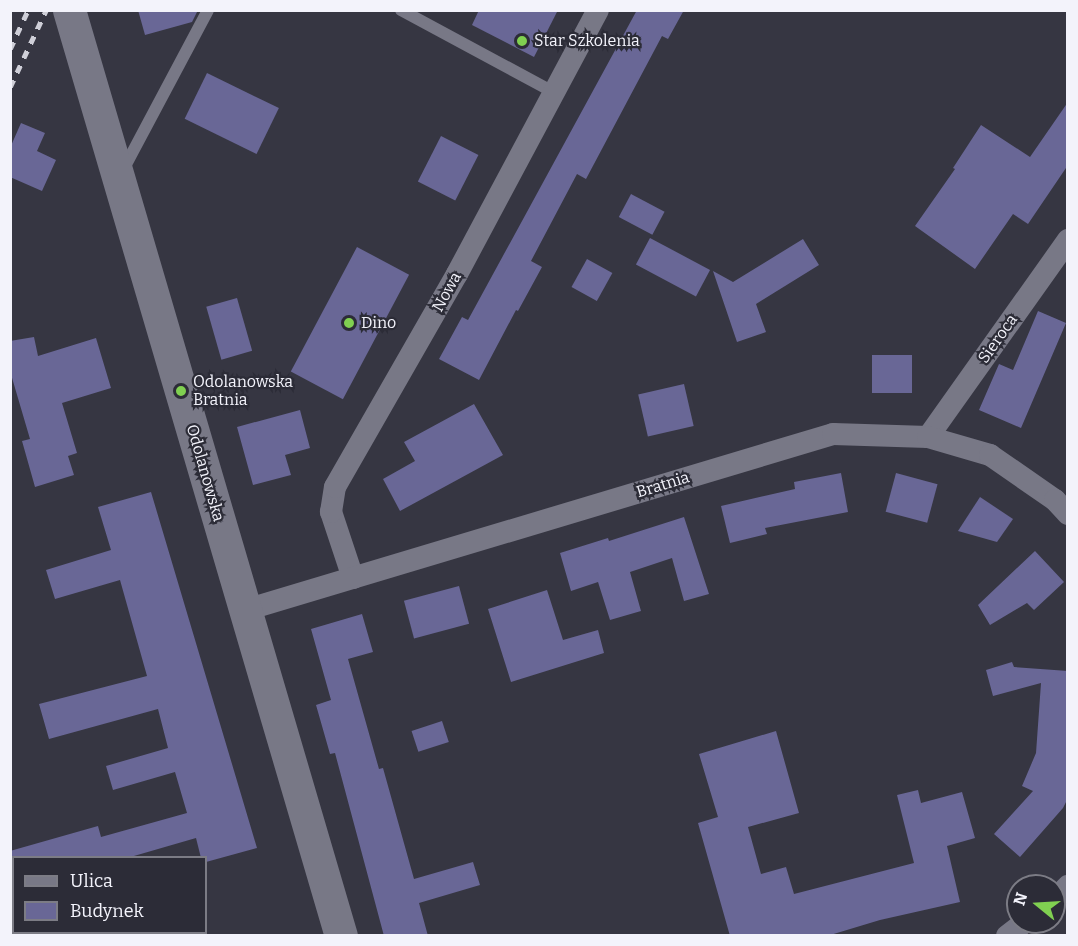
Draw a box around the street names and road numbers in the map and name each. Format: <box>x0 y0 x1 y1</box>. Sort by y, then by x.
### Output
street label: Nowa <box>428 269 466 315</box>
street label: Sieroca <box>974 311 1022 367</box>
street label: Odolanowska <box>182 422 228 524</box>
street label: Bratnia <box>634 468 692 502</box>

